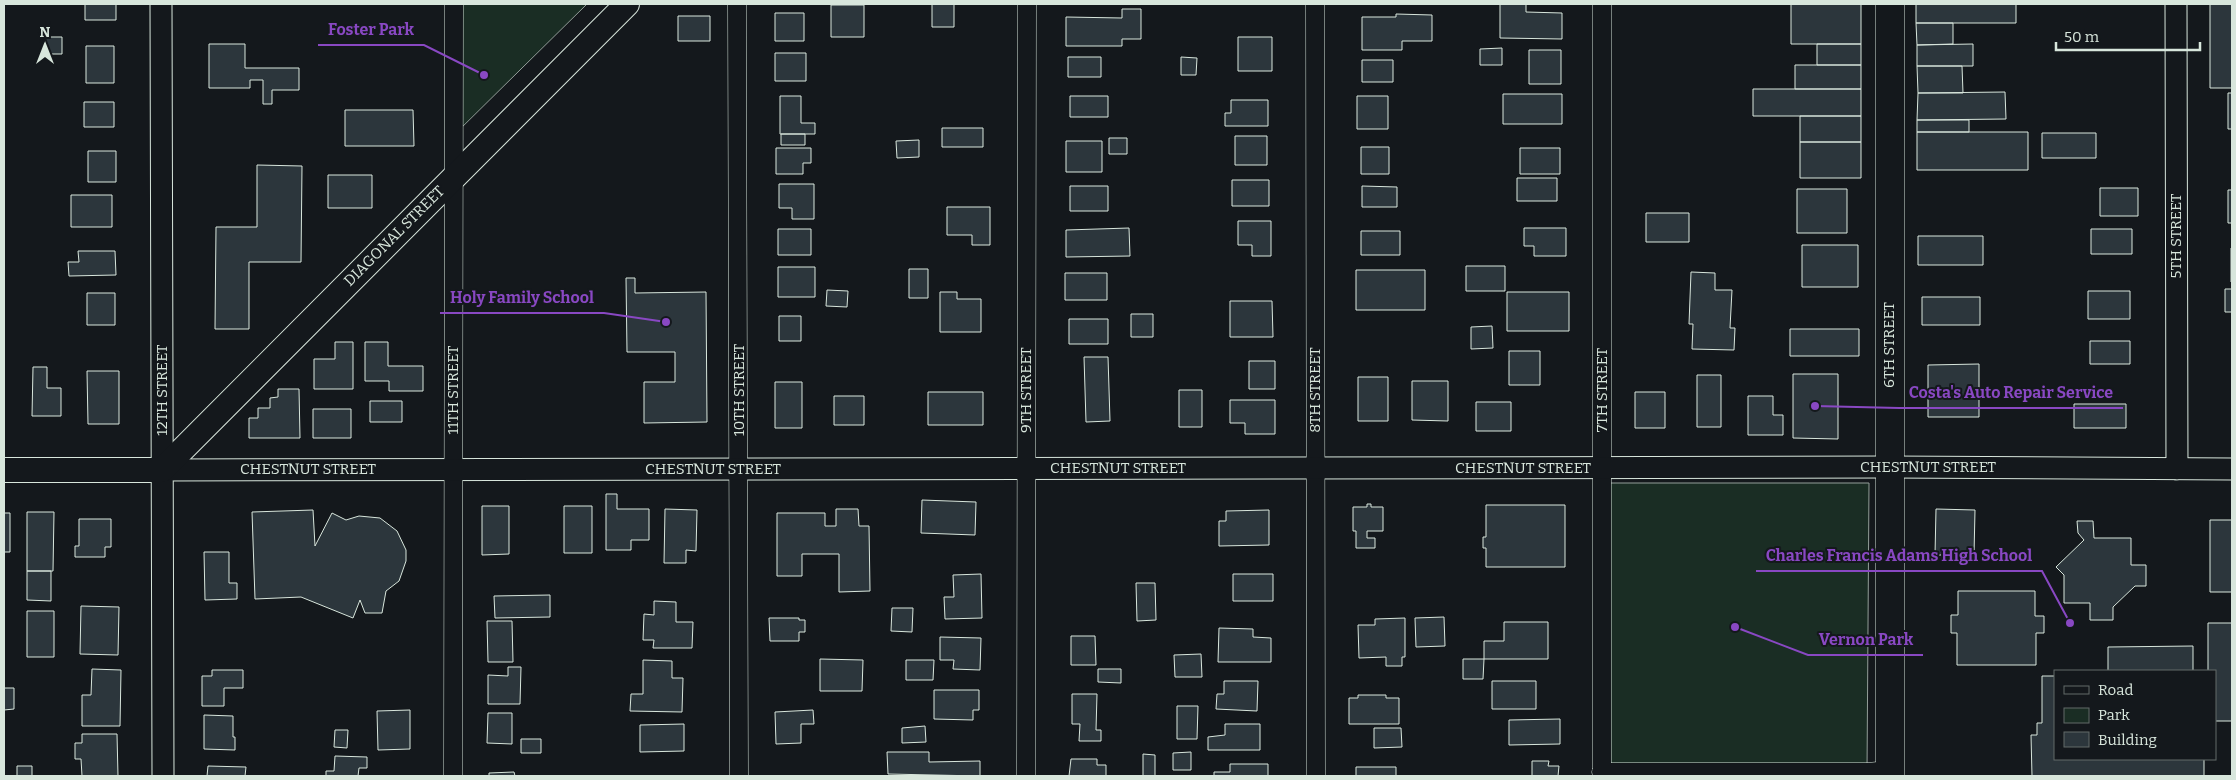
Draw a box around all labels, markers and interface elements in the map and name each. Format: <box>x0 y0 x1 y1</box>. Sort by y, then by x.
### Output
callout: Foster Park <box>318 14 424 45</box>
north arrow <box>20 20 70 70</box>
text: Foster Park <box>328 20 414 39</box>
scale bar <box>2056 20 2200 52</box>
text: N <box>40 24 51 41</box>
text: 50 m <box>2064 28 2100 46</box>
street label: DIAGONAL STREET <box>340 182 448 290</box>
street label: 5TH STREET <box>2167 193 2185 279</box>
callout: Holy Family School <box>440 282 604 313</box>
text: Holy Family School <box>450 288 594 307</box>
street label: 6TH STREET <box>1880 302 1898 388</box>
street label: 10TH STREET <box>730 343 748 436</box>
street label: 12TH STREET <box>153 344 171 436</box>
street label: 11TH STREET <box>444 345 462 435</box>
street label: 9TH STREET <box>1017 347 1035 433</box>
street label: 8TH STREET <box>1306 347 1324 433</box>
street label: 7TH STREET <box>1593 348 1611 432</box>
callout: Costa's Auto Repair Service <box>1899 377 2123 408</box>
text: Costa's Auto Repair Service <box>1909 383 2113 402</box>
street label: CHESTNUT STREET <box>1860 458 1996 476</box>
street label: CHESTNUT STREET <box>1050 459 1186 477</box>
street label: CHESTNUT STREET <box>1455 459 1591 477</box>
street label: CHESTNUT STREET <box>240 460 376 478</box>
street label: CHESTNUT STREET <box>645 460 781 478</box>
callout: Charles Francis Adams High School <box>1756 540 2042 571</box>
text: Charles Francis Adams High School <box>1766 546 2032 565</box>
callout: Vernon Park <box>1808 624 1923 655</box>
text: Vernon Park <box>1819 630 1914 649</box>
legend <box>2054 670 2216 760</box>
text: Road <box>2098 681 2133 699</box>
text: Park <box>2098 706 2130 724</box>
text: Building <box>2098 731 2157 749</box>

